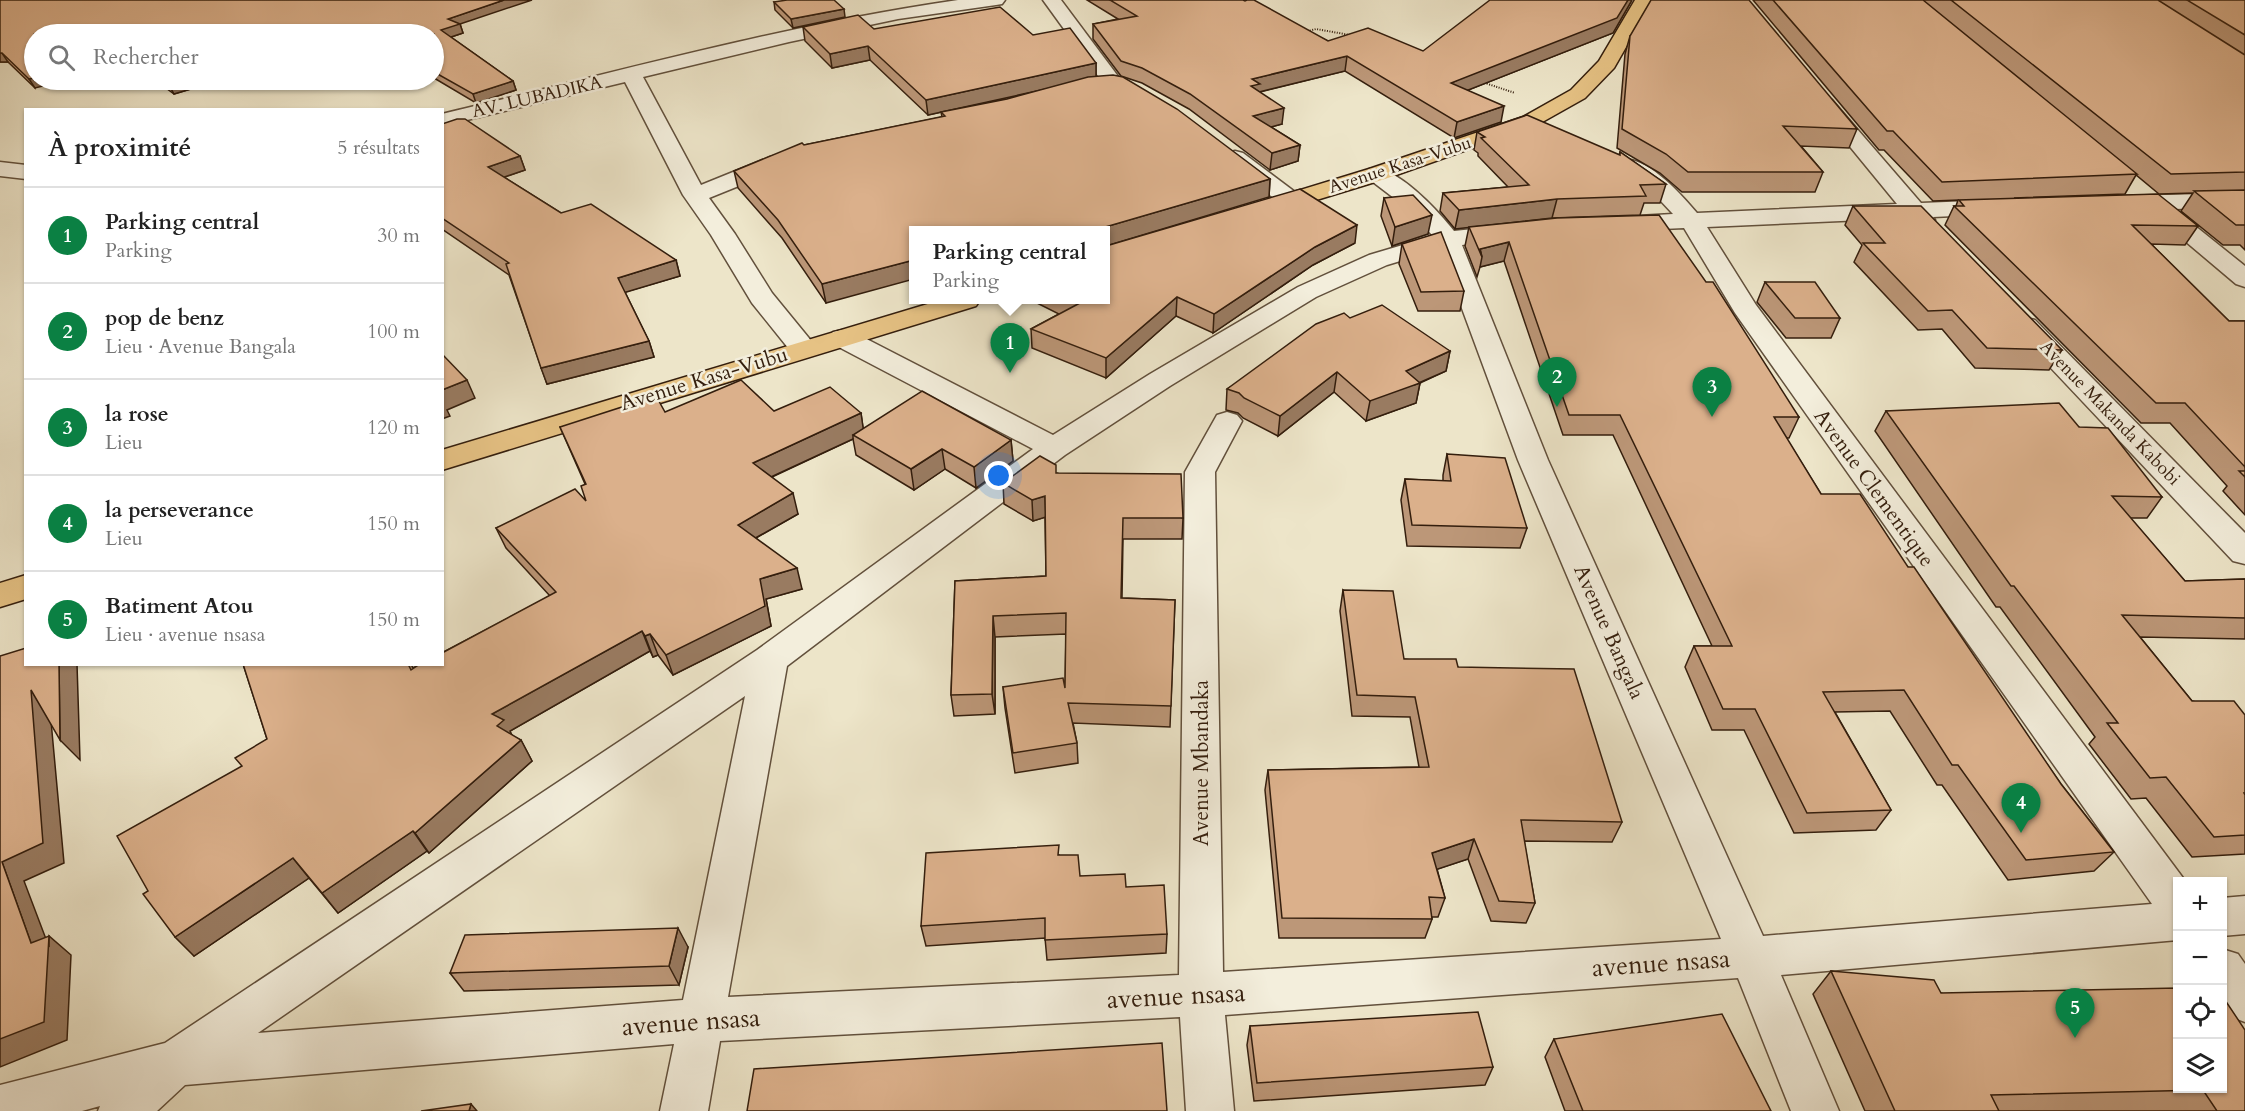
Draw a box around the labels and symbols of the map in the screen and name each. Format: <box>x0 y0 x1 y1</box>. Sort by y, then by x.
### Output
street label: AV. LUBADIKA <box>469 70 605 124</box>
street label: Avenue Kasa-Vubu <box>1325 130 1475 200</box>
pin: 1 <box>990 324 1030 373</box>
street label: Avenue Makanda Kabobi <box>2034 335 2186 491</box>
street label: Avenue Kasa-Vubu <box>617 340 791 418</box>
pin: 2 <box>1538 358 1576 407</box>
pin: 3 <box>1692 368 1732 417</box>
street label: Avenue Clementique <box>1807 403 1941 573</box>
your location <box>984 461 1013 490</box>
street label: Avenue Bangala <box>1566 560 1652 704</box>
street label: Avenue Mbandaka <box>1187 680 1216 846</box>
pin: 4 <box>2002 784 2040 833</box>
street label: avenue nsasa <box>1591 941 1731 985</box>
street label: avenue nsasa <box>1106 975 1246 1017</box>
pin: 5 <box>2056 988 2094 1038</box>
street label: avenue nsasa <box>621 1000 761 1044</box>

